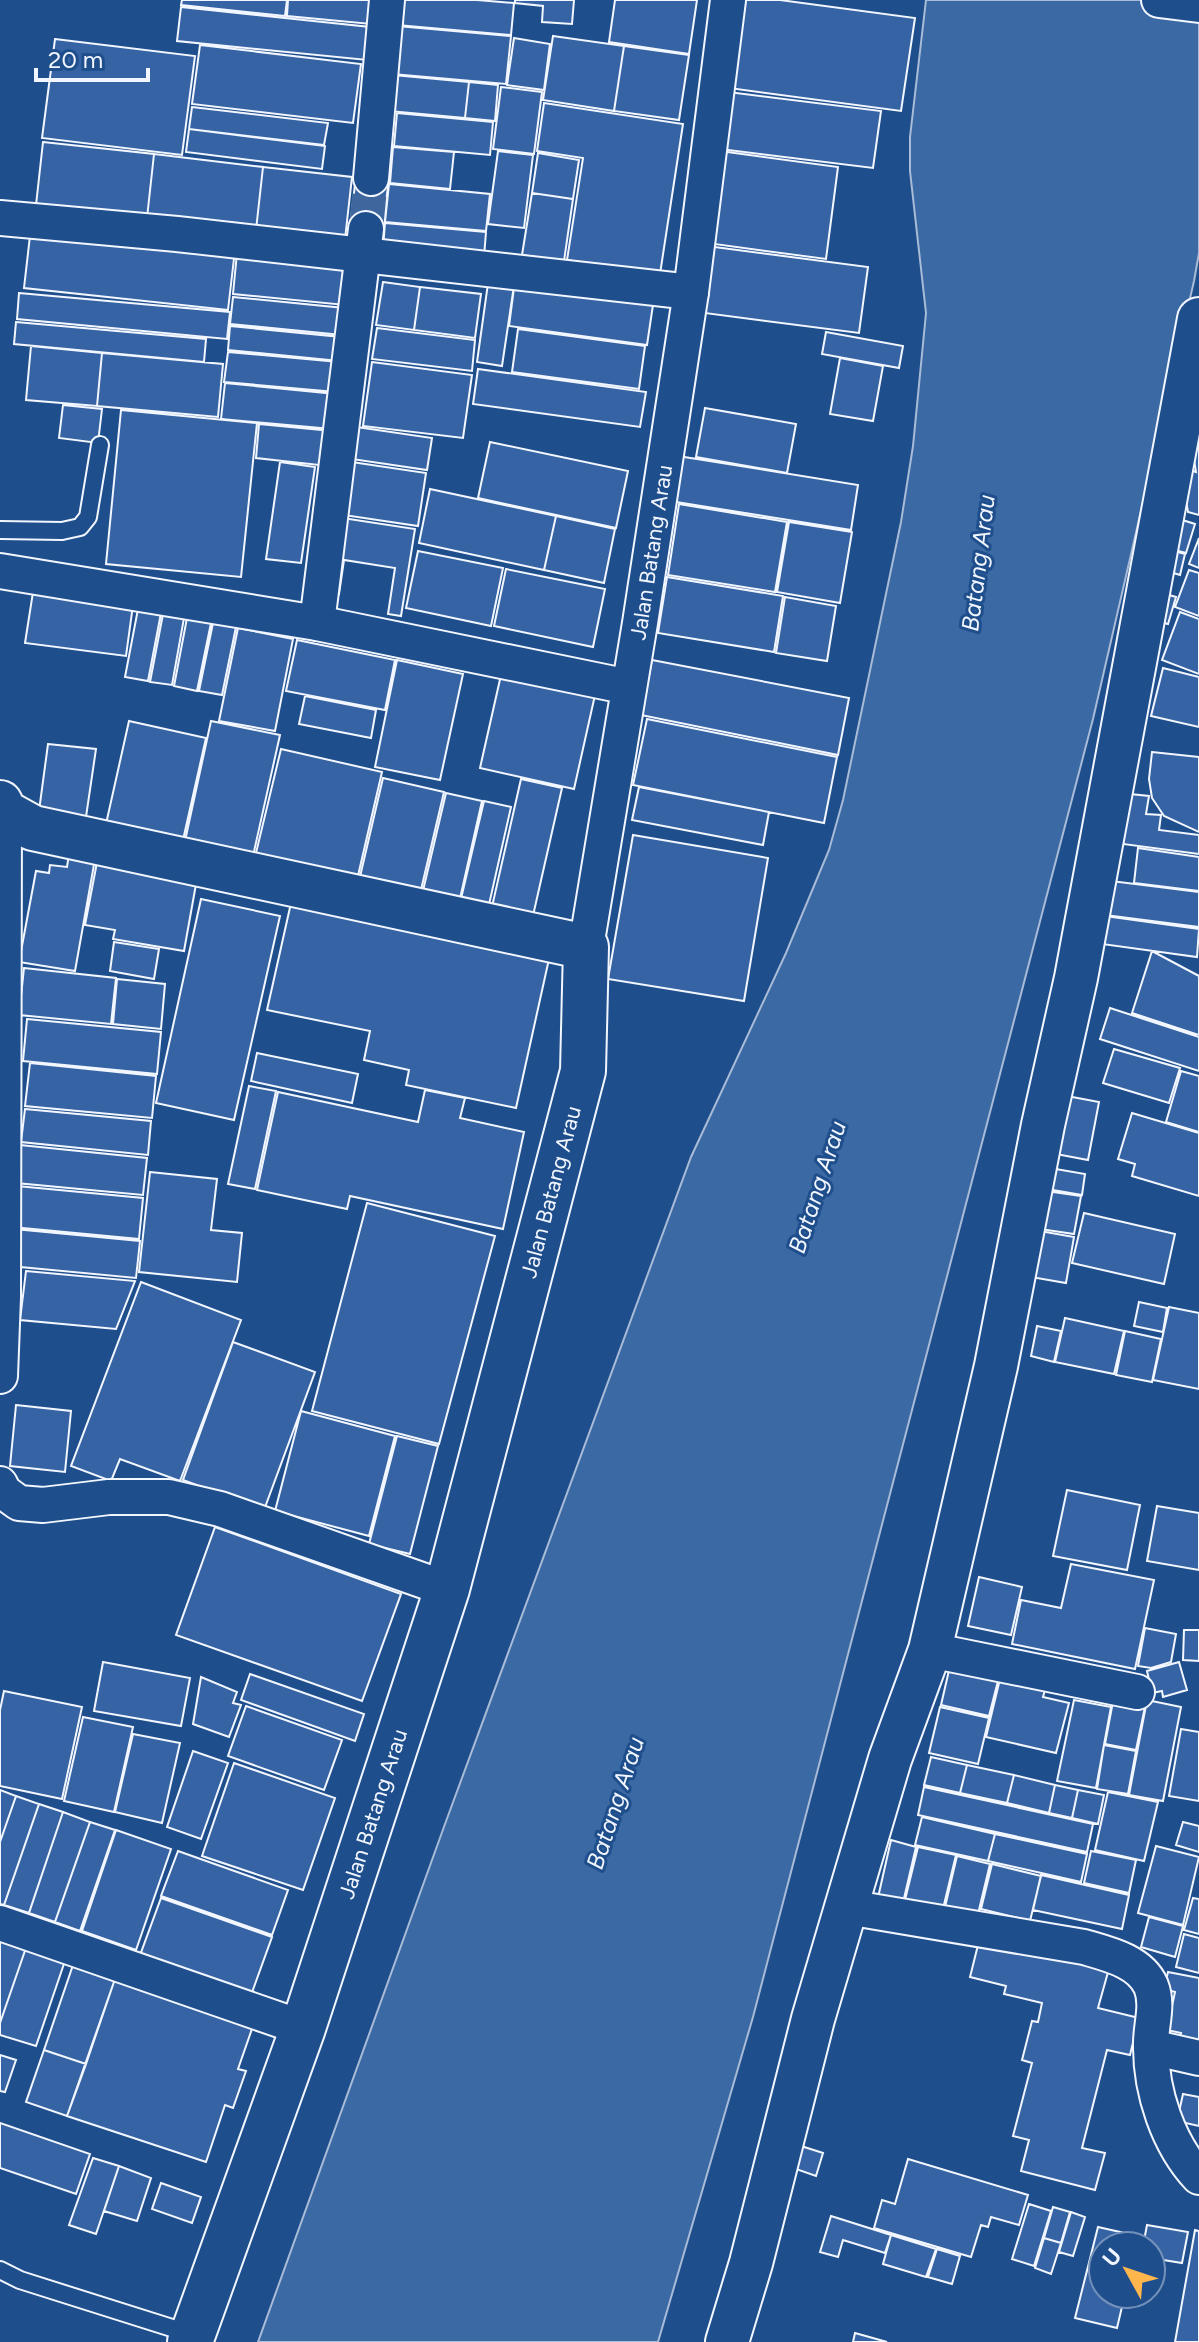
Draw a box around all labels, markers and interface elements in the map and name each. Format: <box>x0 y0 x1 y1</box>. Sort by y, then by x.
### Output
scale bar <box>36 32 148 82</box>
text: 20 m <box>48 45 103 74</box>
street label: Jalan Batang Arau <box>624 463 678 642</box>
water label: Batang Arau <box>955 493 1001 633</box>
street label: Jalan Batang Arau <box>515 1103 587 1281</box>
water label: Batang Arau <box>782 1117 852 1257</box>
street label: Jalan Batang Arau <box>333 1726 413 1902</box>
water label: Batang Arau <box>580 1733 650 1873</box>
north arrow <box>1087 2230 1167 2310</box>
text: U <box>1097 2243 1127 2272</box>

